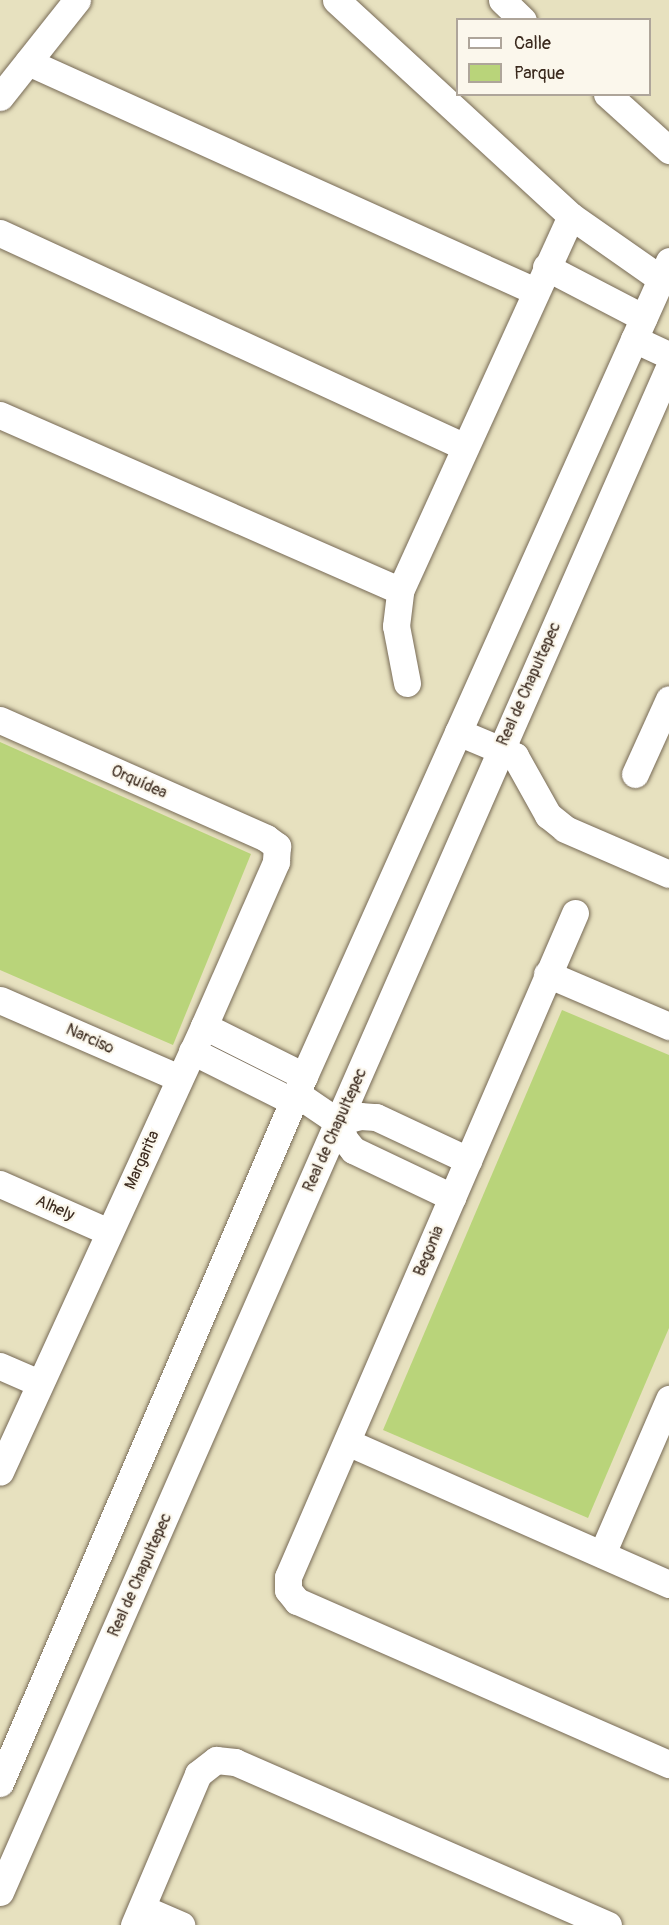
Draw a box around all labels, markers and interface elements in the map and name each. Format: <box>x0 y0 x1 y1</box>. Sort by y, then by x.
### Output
legend <box>456 18 651 96</box>
text: Calle <box>514 32 551 55</box>
text: Parque <box>514 62 564 85</box>
street label: Real de Chapultepec <box>493 619 565 749</box>
street label: Orquídea <box>108 761 170 803</box>
street label: Narciso <box>63 1020 117 1058</box>
street label: Real de Chapultepec <box>299 1065 371 1195</box>
street label: Margarita <box>120 1127 164 1193</box>
street label: Alhely <box>33 1191 77 1225</box>
street label: Begonia <box>410 1223 448 1279</box>
street label: Real de Chapultepec <box>104 1510 176 1640</box>

